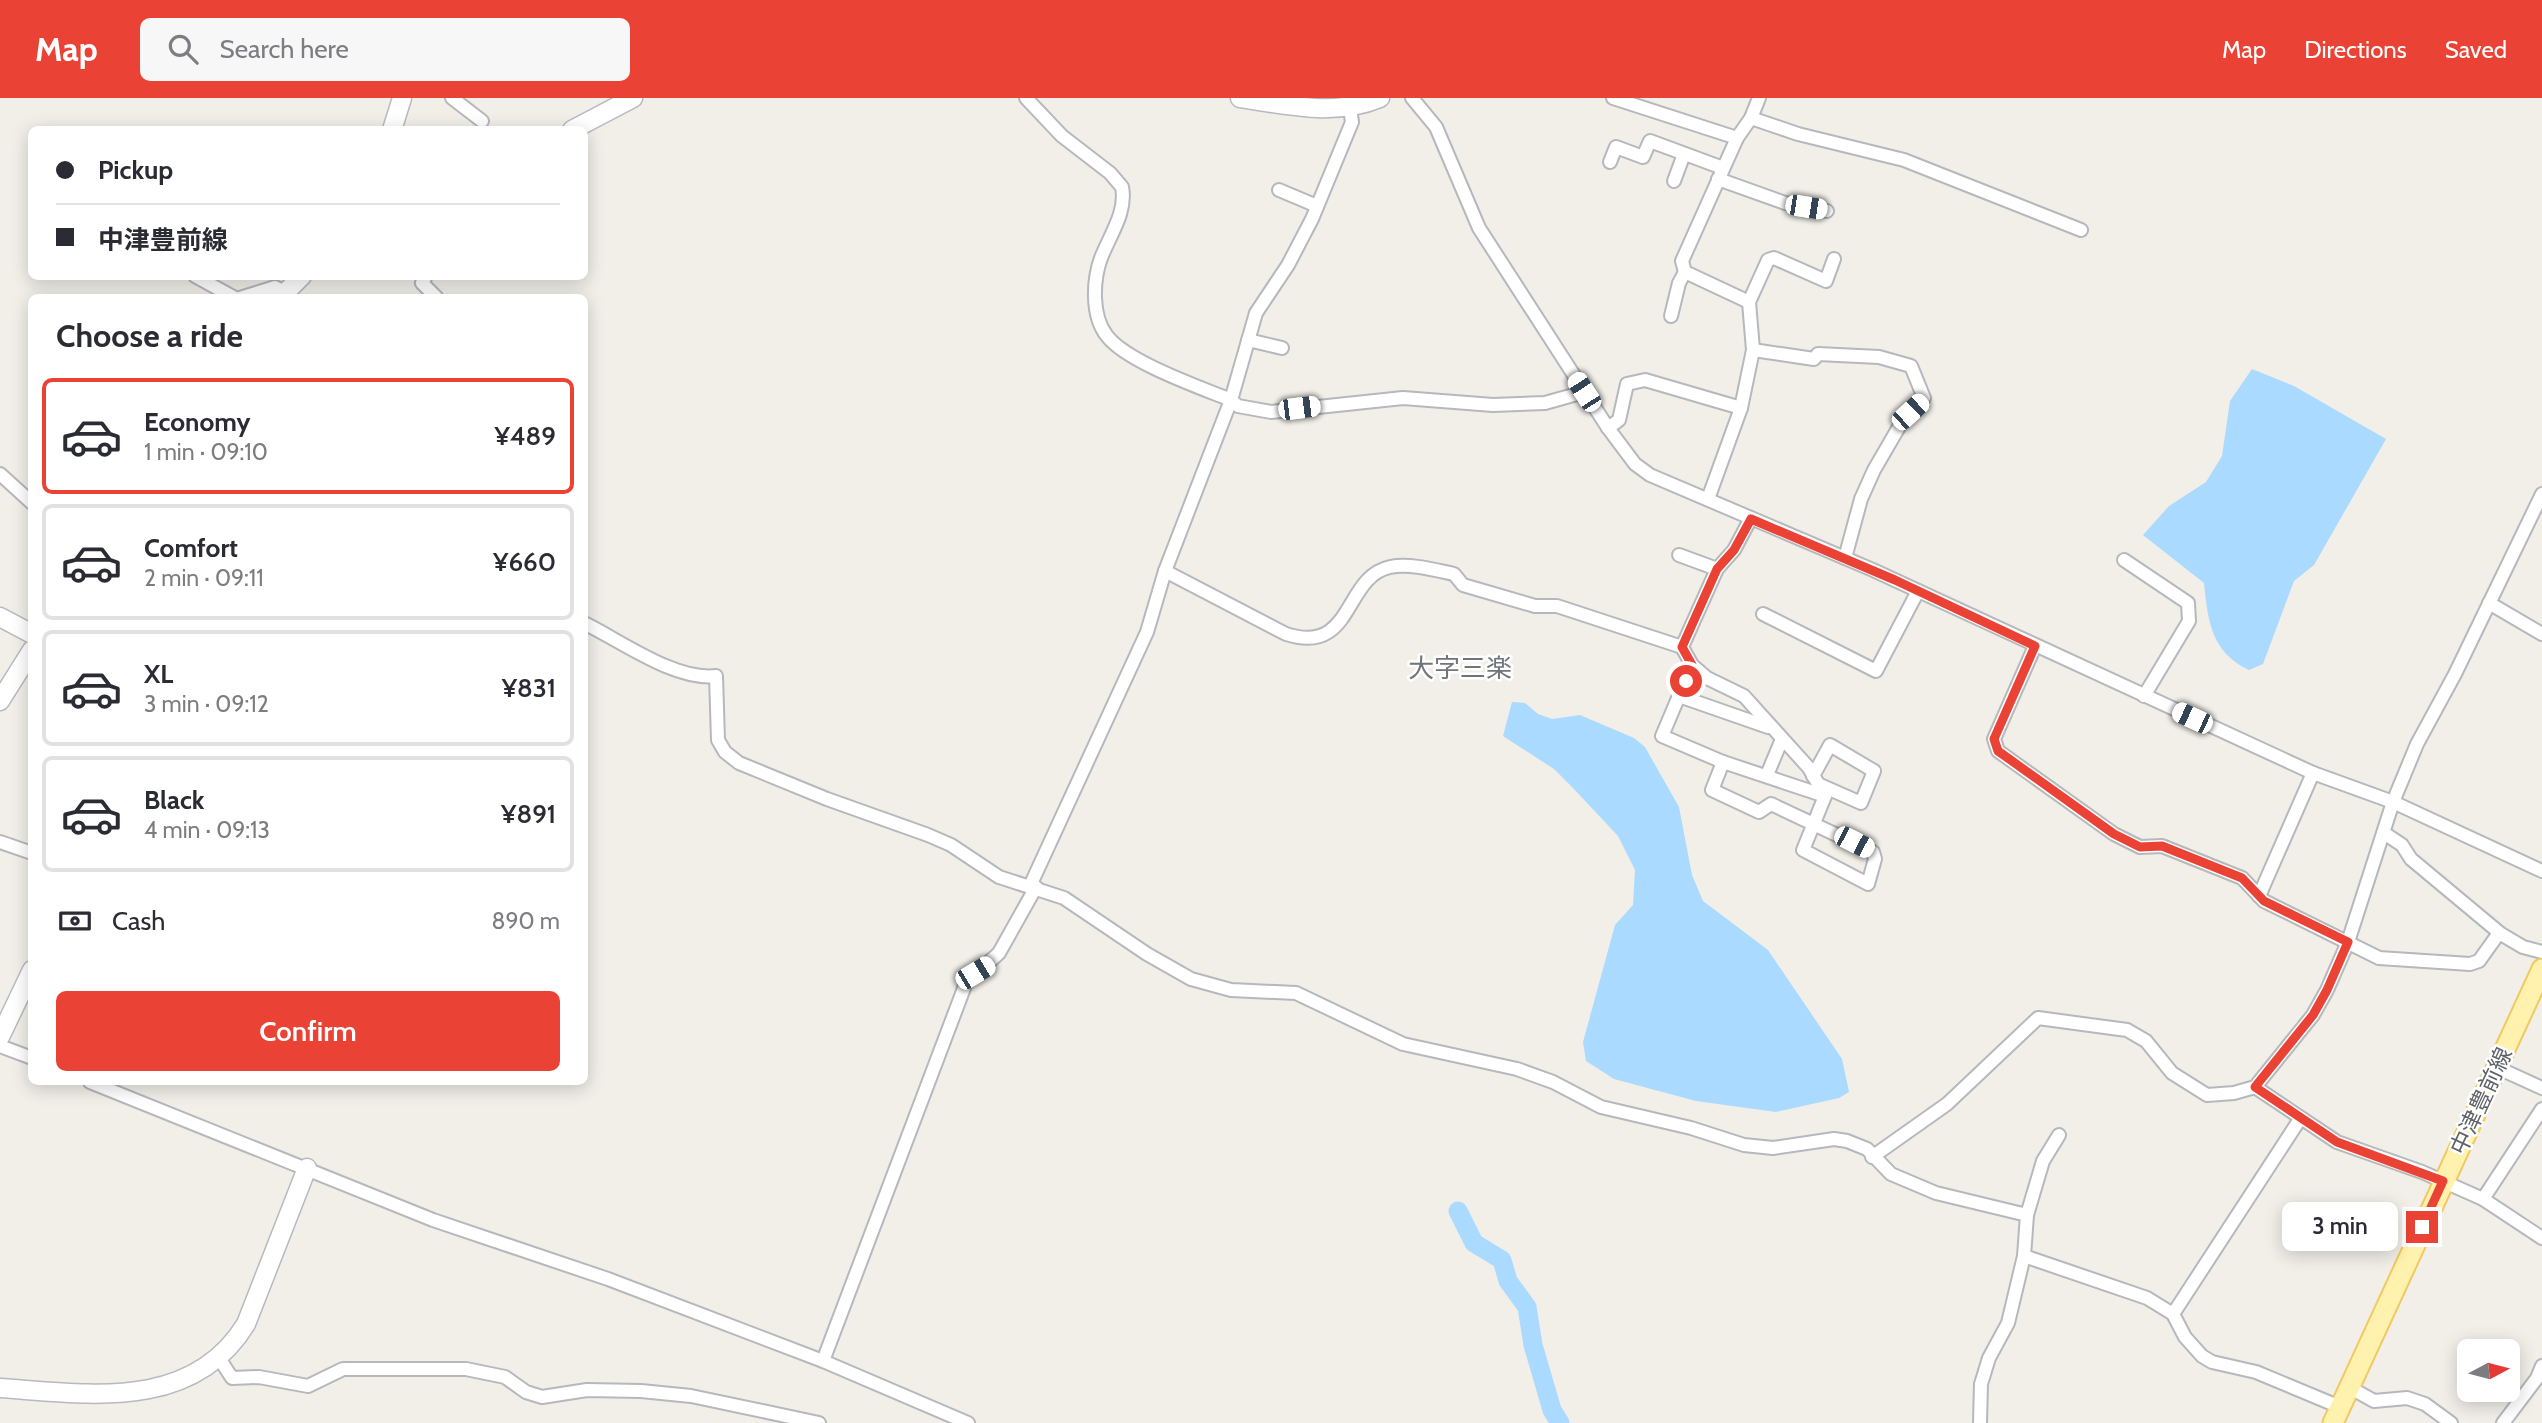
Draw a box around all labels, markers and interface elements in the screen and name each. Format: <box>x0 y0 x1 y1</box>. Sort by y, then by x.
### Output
search box <box>140 18 630 81</box>
text: Map <box>35 29 98 69</box>
icon: search <box>164 30 202 68</box>
text: Search here <box>220 33 349 65</box>
text: Map <box>2222 35 2266 64</box>
text: Directions <box>2304 35 2407 64</box>
text: Saved <box>2445 35 2507 64</box>
text: Pickup <box>98 154 173 186</box>
car <box>1784 193 1829 221</box>
text: 中津豊前線 <box>98 224 228 256</box>
text: Choose a ride <box>56 316 243 355</box>
car <box>1564 369 1605 415</box>
car <box>1888 390 1933 434</box>
car <box>1277 395 1322 421</box>
icon: car <box>60 405 123 468</box>
text: Economy <box>144 406 250 438</box>
text: ¥489 <box>495 420 556 452</box>
text: 1 min · 09:10 <box>144 438 268 466</box>
icon: car <box>60 531 123 594</box>
text: Comfort <box>144 532 238 564</box>
text: ¥660 <box>493 546 556 578</box>
text: 2 min · 09:11 <box>144 564 264 592</box>
district label: 大字三楽 <box>1408 652 1512 684</box>
icon: car <box>60 657 123 720</box>
text: XL <box>144 658 173 690</box>
route start <box>1670 665 1702 697</box>
text: ¥831 <box>502 672 556 704</box>
text: 3 min · 09:12 <box>144 690 269 718</box>
car <box>2169 700 2216 736</box>
icon: car <box>60 783 123 846</box>
text: Black <box>144 784 204 816</box>
text: ¥891 <box>501 798 556 830</box>
text: 4 min · 09:13 <box>144 816 270 844</box>
car <box>1831 823 1878 861</box>
icon: cash <box>56 902 94 940</box>
text: Cash <box>112 905 165 937</box>
text: 890 m <box>492 907 560 935</box>
car <box>952 953 999 993</box>
button: Confirm <box>56 991 560 1071</box>
street label: 中津豊前線 <box>2444 1043 2518 1159</box>
callout: 3 min <box>2282 1202 2398 1252</box>
route end <box>2406 1211 2438 1243</box>
text: 3 min <box>2312 1212 2368 1240</box>
north arrow <box>2457 1339 2520 1402</box>
map controls <box>2457 1339 2520 1402</box>

